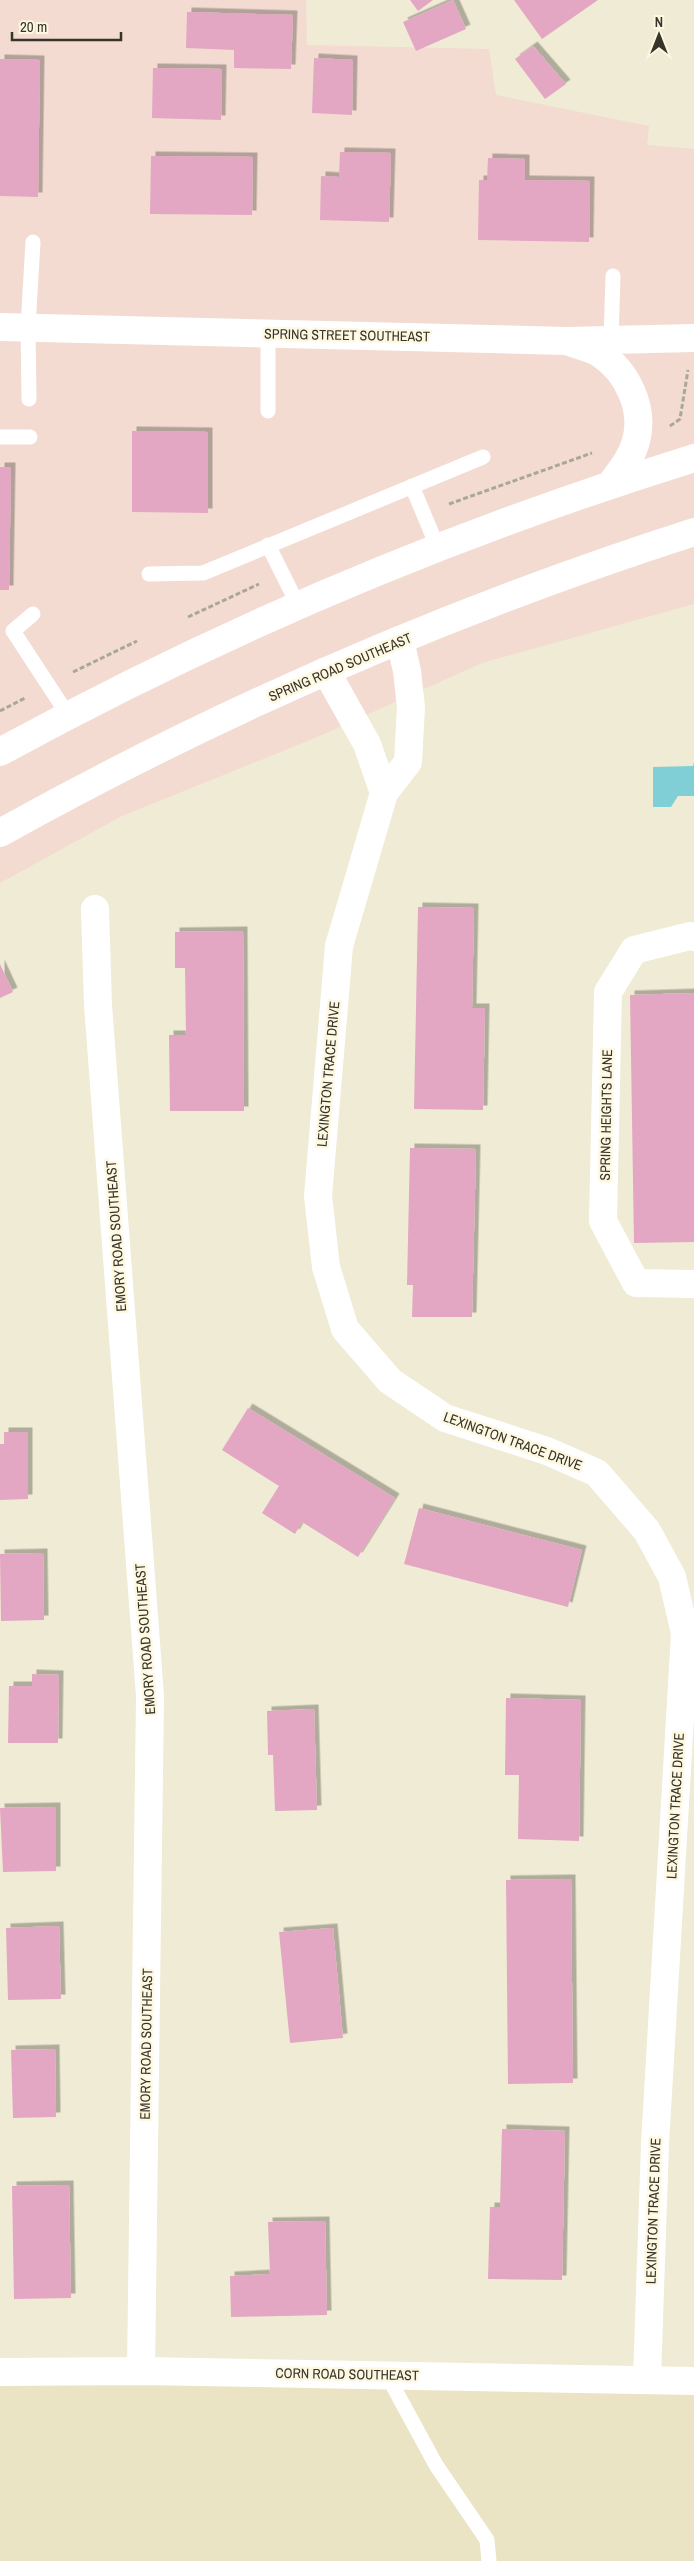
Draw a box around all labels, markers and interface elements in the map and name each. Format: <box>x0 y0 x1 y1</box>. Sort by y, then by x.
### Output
scale bar <box>12 10 121 42</box>
north arrow <box>634 10 684 60</box>
text: N <box>655 13 663 31</box>
text: 20 m <box>20 16 47 37</box>
street label: SPRING STREET SOUTHEAST <box>264 325 430 345</box>
street label: SPRING ROAD SOUTHEAST <box>266 629 414 705</box>
street label: LEXINGTON TRACE DRIVE <box>313 1000 343 1148</box>
street label: SPRING HEIGHTS LANE <box>596 1049 616 1181</box>
street label: EMORY ROAD SOUTHEAST <box>102 1160 130 1312</box>
street label: LEXINGTON TRACE DRIVE <box>441 1408 585 1474</box>
street label: EMORY ROAD SOUTHEAST <box>131 1563 159 1715</box>
street label: LEXINGTON TRACE DRIVE <box>662 1732 688 1880</box>
street label: EMORY ROAD SOUTHEAST <box>136 1968 156 2120</box>
street label: LEXINGTON TRACE DRIVE <box>641 2138 665 2284</box>
street label: CORN ROAD SOUTHEAST <box>275 2364 419 2384</box>

